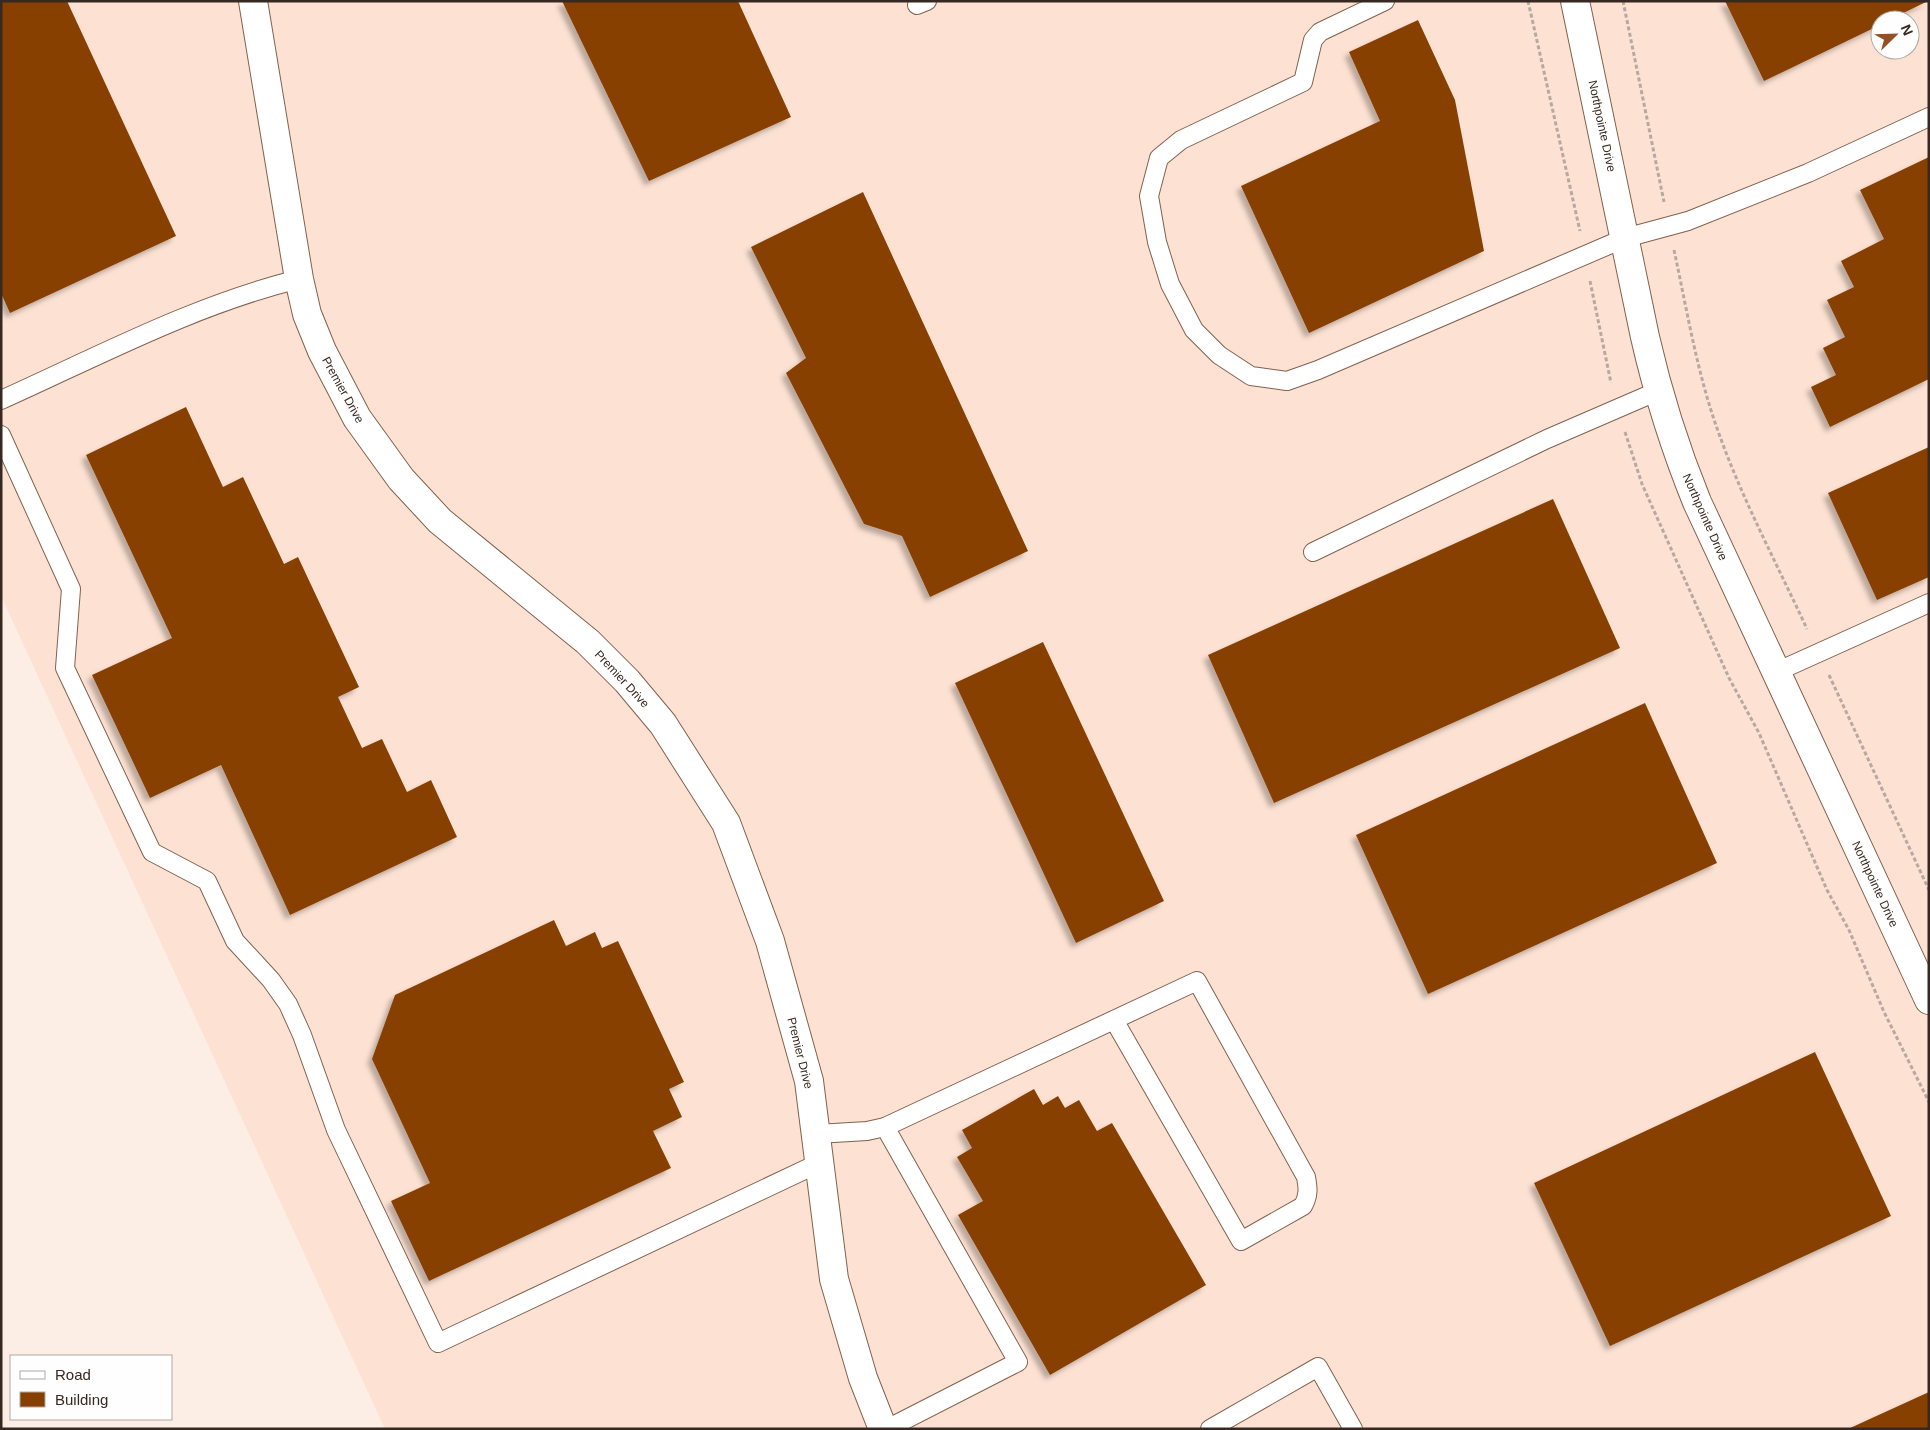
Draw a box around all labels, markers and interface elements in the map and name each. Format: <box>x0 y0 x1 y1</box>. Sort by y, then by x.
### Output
north arrow <box>1870 10 1920 60</box>
text: N <box>1898 22 1916 38</box>
street label: Northpointe Drive <box>1585 79 1619 173</box>
street label: Premier Drive <box>319 355 367 426</box>
street label: Northpointe Drive <box>1680 472 1731 563</box>
street label: Premier Drive <box>592 647 652 711</box>
street label: Northpointe Drive <box>1849 839 1901 930</box>
street label: Premier Drive <box>784 1016 816 1091</box>
legend <box>10 1355 172 1420</box>
text: Road <box>55 1366 91 1383</box>
text: Building <box>55 1391 108 1408</box>

